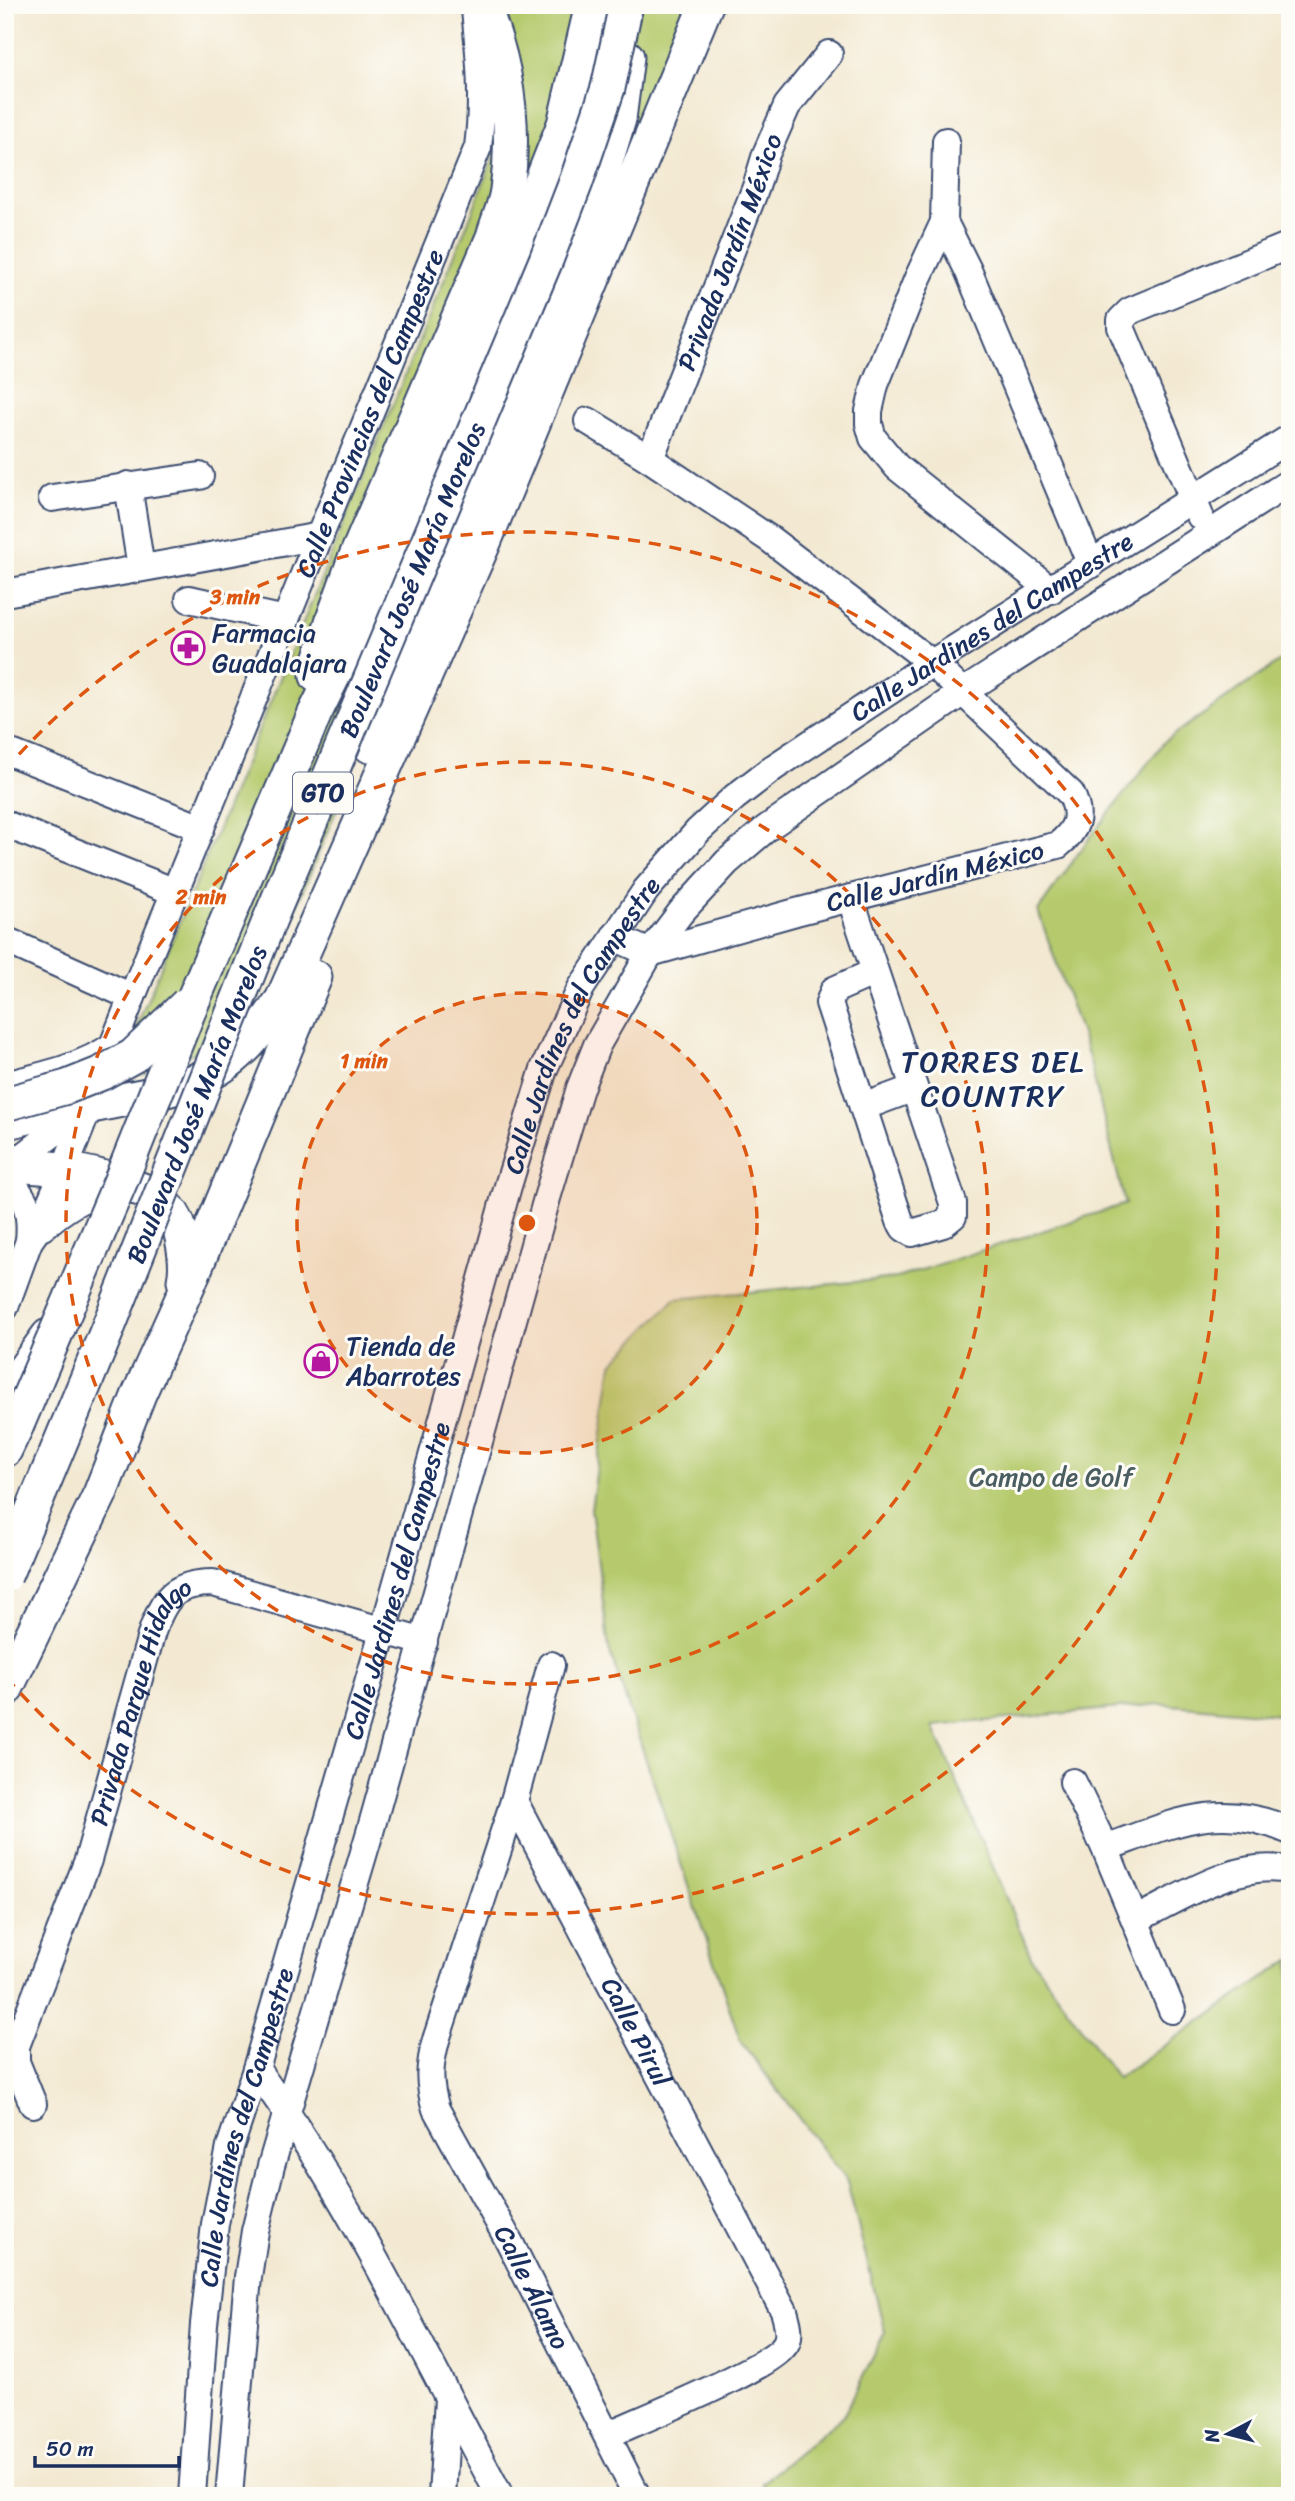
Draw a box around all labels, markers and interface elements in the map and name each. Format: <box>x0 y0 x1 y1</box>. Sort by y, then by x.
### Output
street label: Privada Jardín México <box>664 125 796 378</box>
street label: Calle Provincias del Campestre <box>282 242 457 584</box>
street label: Boulevard José María Morelos <box>325 414 499 745</box>
street label: Calle Jardines del Campestre <box>841 519 1143 734</box>
text: 3 min <box>209 578 261 616</box>
place label: Farmacia Guadalajara <box>212 610 347 686</box>
pharmacy icon: Farmacia Guadalajara <box>169 629 207 667</box>
road number: GTO <box>293 772 353 814</box>
street label: Calle Jardín México <box>821 827 1049 925</box>
street label: Calle Jardines del Campestre <box>490 865 672 1180</box>
text: 2 min <box>175 878 227 916</box>
street label: Boulevard José María Morelos <box>113 938 280 1271</box>
district label: TORRES DEL COUNTRY <box>901 1035 1085 1123</box>
text: 1 min <box>340 1042 389 1080</box>
centre of rings <box>515 1211 539 1235</box>
place label: Tienda de Abarrotes <box>345 1323 461 1399</box>
shop icon: Tienda de Abarrotes <box>302 1342 340 1380</box>
street label: Calle Jardines del Campestre <box>330 1416 464 1745</box>
park label: Campo de Golf <box>969 1454 1136 1500</box>
street label: Privada Parque Hidalgo <box>76 1564 199 1831</box>
street label: Calle Jardines del Campestre <box>185 1962 307 2289</box>
street label: Calle Pirul <box>588 1968 685 2095</box>
street label: Calle Álamo <box>481 2216 583 2358</box>
north arrow <box>1194 2400 1264 2470</box>
scale bar <box>35 2424 178 2468</box>
text: N <box>1194 2427 1229 2446</box>
text: 50 m <box>46 2430 94 2468</box>

